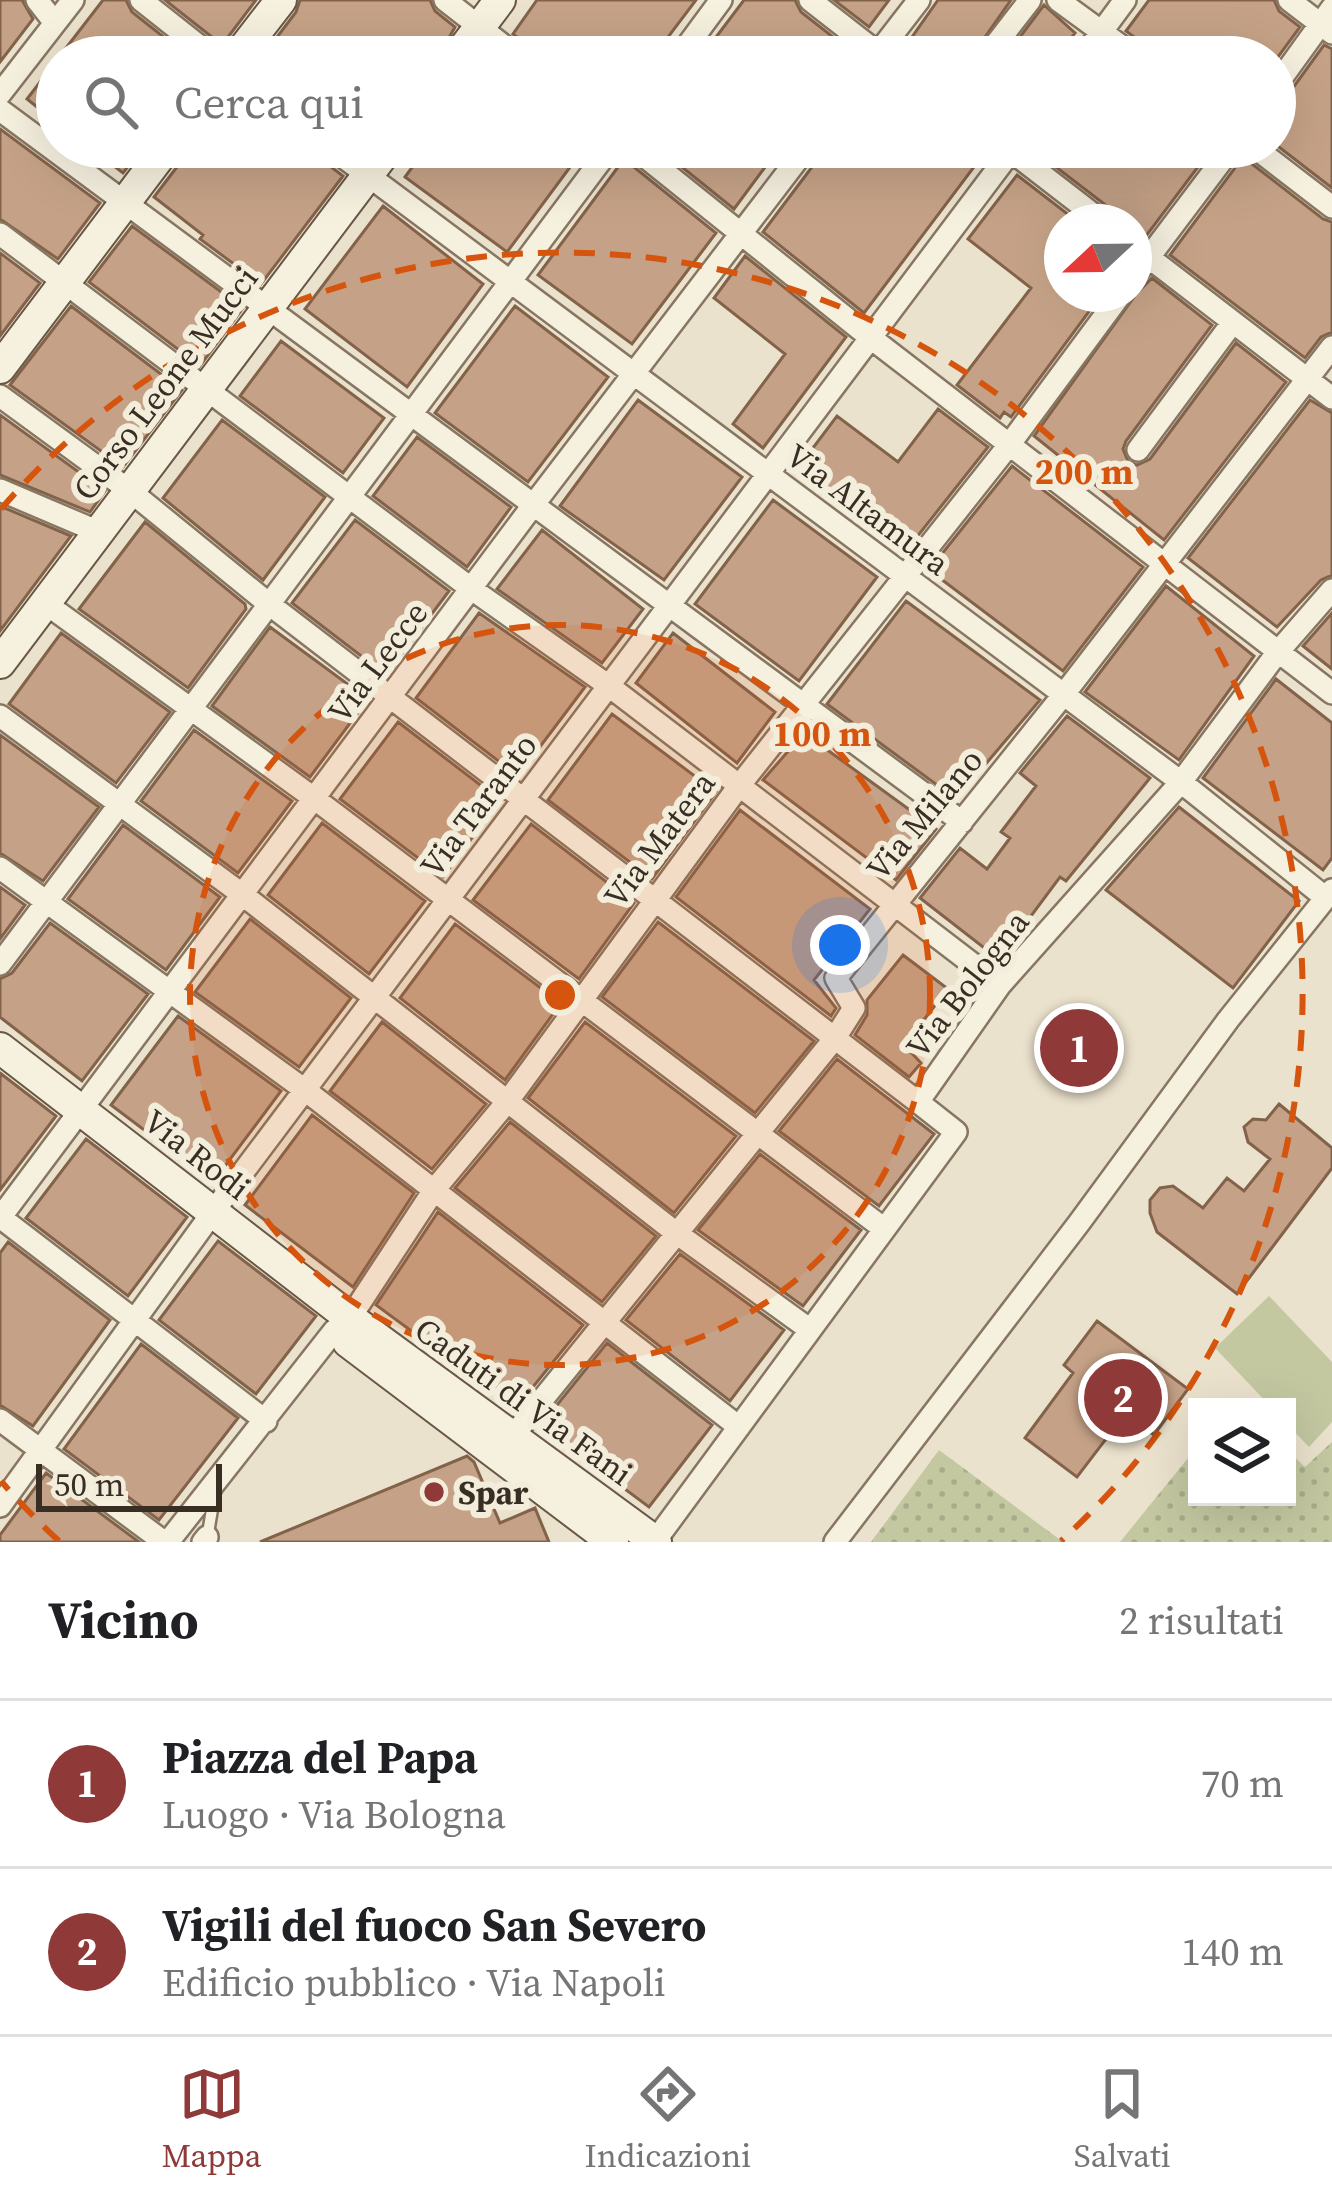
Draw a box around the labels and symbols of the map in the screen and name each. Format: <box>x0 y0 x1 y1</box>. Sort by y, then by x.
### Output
north arrow <box>1044 204 1152 312</box>
street label: Corso Leone Mucci <box>63 257 268 509</box>
street label: Via Altamura <box>777 433 959 586</box>
text: 200 m <box>1035 447 1133 496</box>
street label: Via Lecce <box>317 592 438 732</box>
text: 100 m <box>773 709 871 758</box>
street label: Via Taranto <box>410 724 547 886</box>
street label: Via Milano <box>856 739 993 890</box>
street label: Via Matera <box>593 762 725 917</box>
street label: Via Bologna <box>895 901 1039 1067</box>
your location <box>810 915 870 975</box>
centre of rings <box>539 974 581 1016</box>
pin: 1 <box>1040 1003 1118 1093</box>
street label: Via Rodi <box>134 1099 259 1210</box>
street label: Caduti di Via Fani <box>406 1307 642 1496</box>
pin: 2 <box>1084 1353 1162 1443</box>
scale bar <box>36 1458 222 1511</box>
place label: Spar <box>458 1470 529 1515</box>
marker: Spar <box>421 1479 447 1505</box>

